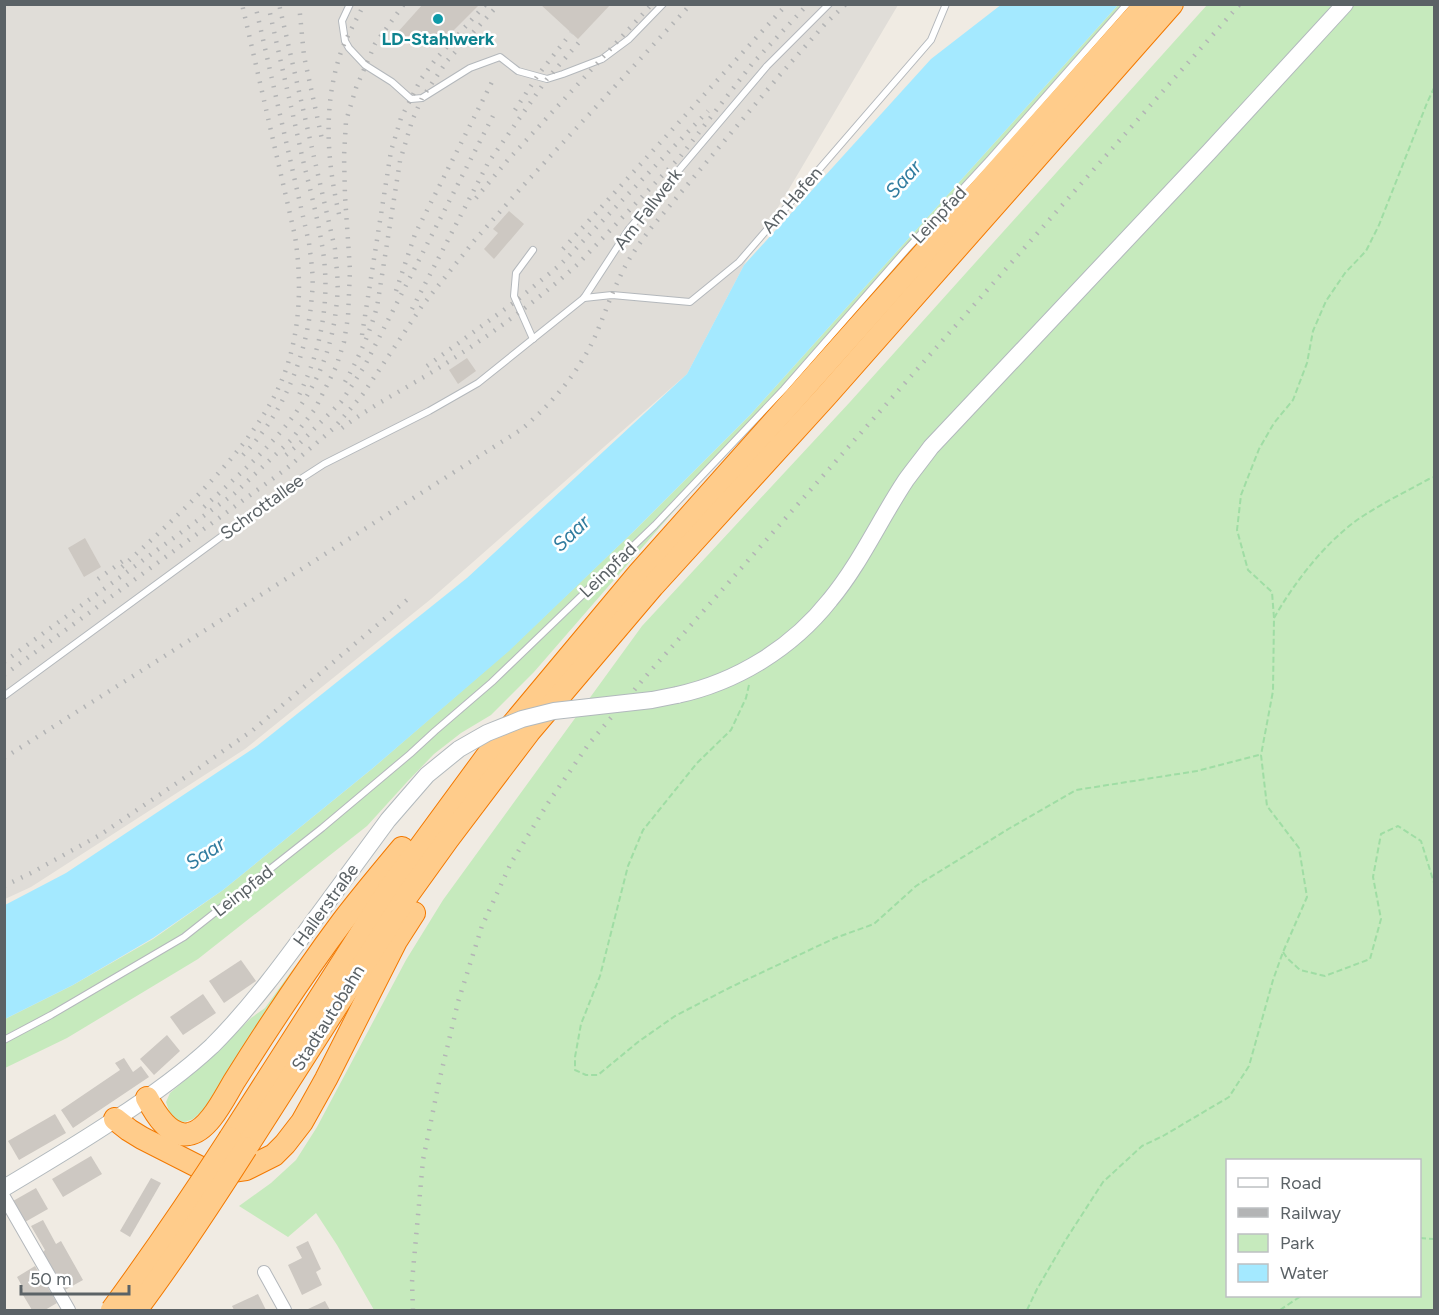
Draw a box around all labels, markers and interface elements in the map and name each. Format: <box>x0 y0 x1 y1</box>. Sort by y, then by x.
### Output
marker: LD-Stahlwerk <box>431 12 445 26</box>
place label: LD-Stahlwerk <box>381 28 495 50</box>
water label: Saar <box>880 154 927 203</box>
street label: Am Hafen <box>757 162 827 238</box>
street label: Am Fallwerk <box>609 164 687 254</box>
street label: Leinpfad <box>907 182 971 248</box>
street label: Schrottallee <box>216 469 308 545</box>
water label: Saar <box>547 509 596 556</box>
street label: Leinpfad <box>575 538 641 602</box>
water label: Saar <box>181 831 230 875</box>
street label: Hallerstraße <box>289 859 363 951</box>
street label: Leinpfad <box>209 861 277 921</box>
street label: Stadtautobahn <box>287 961 369 1075</box>
legend <box>1226 1159 1421 1297</box>
text: Road <box>1280 1172 1321 1194</box>
text: Railway <box>1280 1202 1342 1224</box>
text: Park <box>1280 1232 1315 1254</box>
scale bar <box>21 1258 129 1296</box>
text: Water <box>1280 1262 1328 1284</box>
text: 50 m <box>30 1268 72 1290</box>

